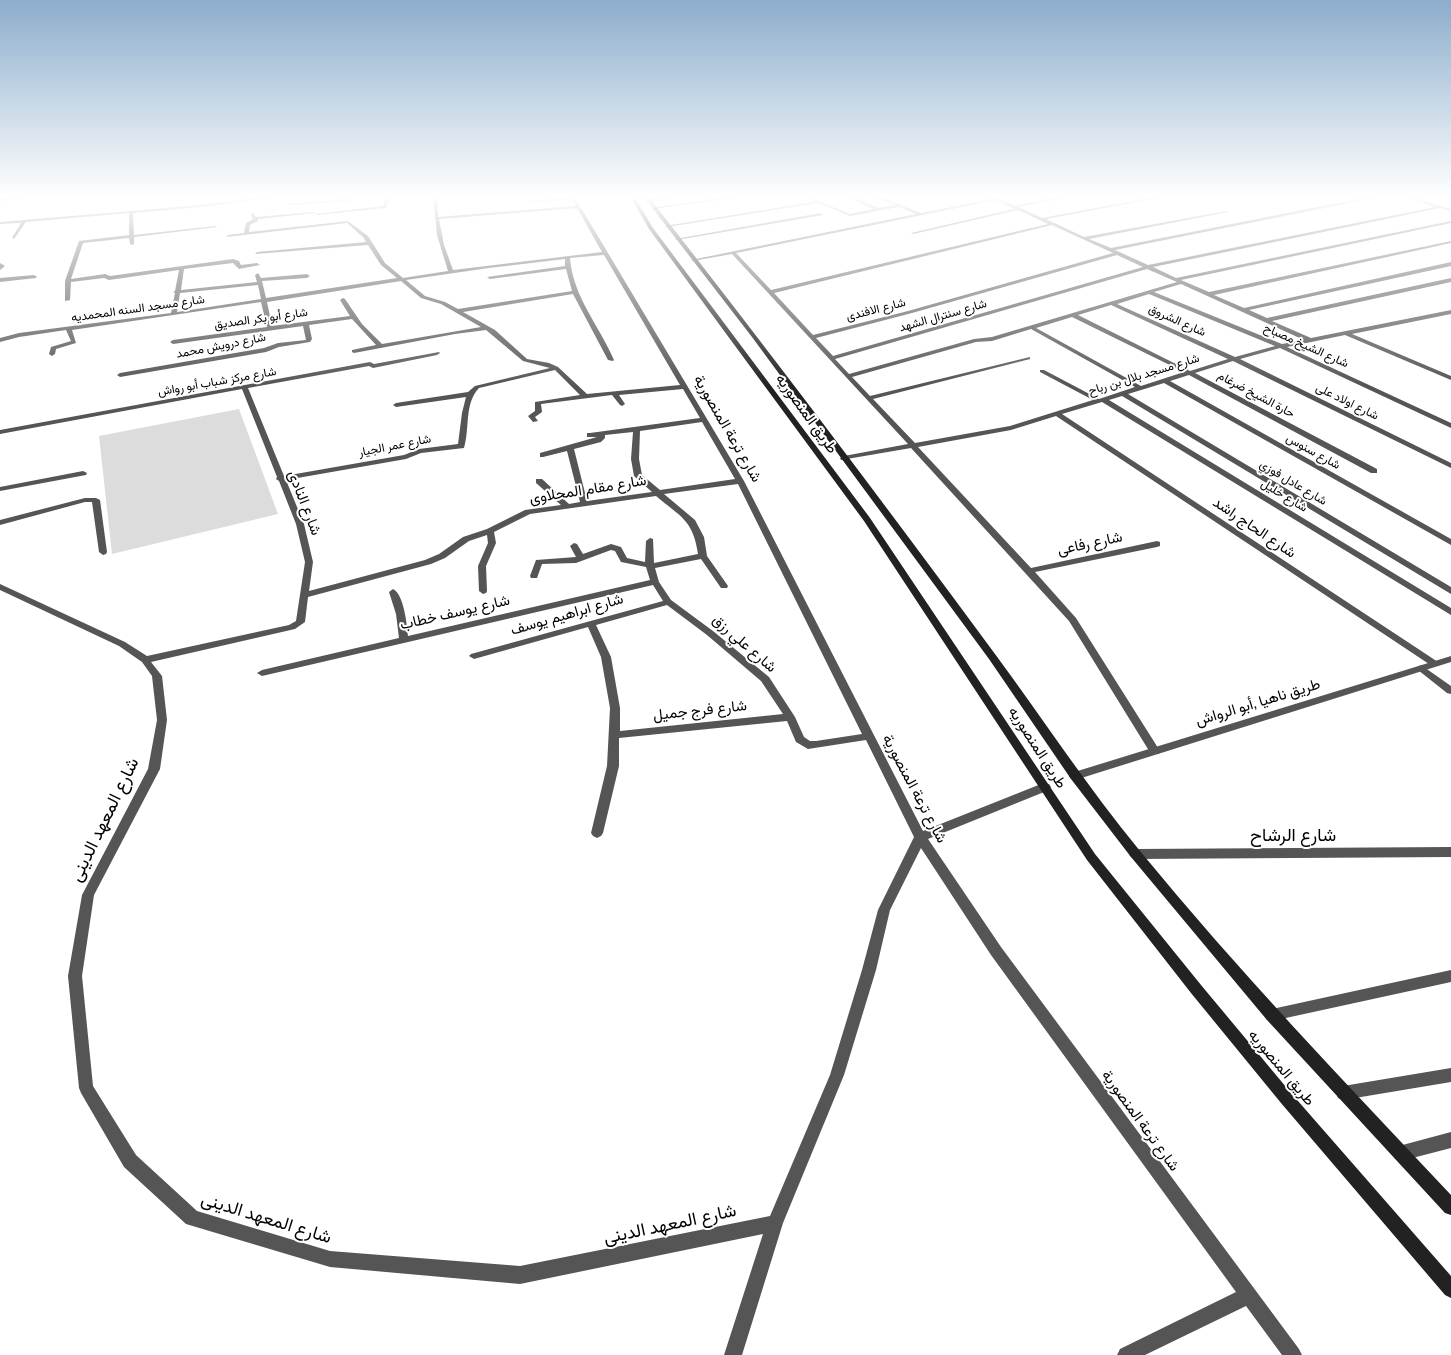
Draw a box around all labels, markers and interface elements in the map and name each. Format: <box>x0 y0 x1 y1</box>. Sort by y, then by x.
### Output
street label: شارع مسجد السنه المحمديه <box>70 293 206 325</box>
street label: شارع الافندى <box>845 296 907 324</box>
street label: شارع سنترال الشهد <box>898 297 988 335</box>
street label: شارع الشروق <box>1146 302 1208 340</box>
street label: شارع أبو بكر الصديق <box>213 305 309 333</box>
street label: شارع الشيخ مصباح <box>1261 321 1351 371</box>
street label: شارع درويش محمد <box>175 330 267 362</box>
street label: شارع مسجد بلال بن رباح <box>1087 351 1201 399</box>
street label: شارع مركز شباب أبو رواش <box>157 364 277 400</box>
street label: حارة الشيخ ضرغام <box>1215 369 1297 421</box>
street label: طريق المنصوريه <box>771 371 841 457</box>
street label: شارع ترعة المنصورية <box>689 372 765 486</box>
street label: شارع اولاد على <box>1313 381 1381 423</box>
street label: شارع سنوس <box>1283 431 1343 473</box>
street label: شارع عمر الجيار <box>358 432 432 460</box>
street label: شارع عادل فوزي <box>1257 457 1329 509</box>
street label: شارع النادى <box>283 468 325 538</box>
street label: شارع مقام المحلاوى <box>528 472 648 508</box>
street label: شارع خليل <box>1258 477 1310 515</box>
street label: شارع الحاج راشد <box>1209 494 1299 562</box>
street label: شارع رفاعى <box>1056 528 1124 560</box>
street label: شارع ابراهيم يوسف <box>509 590 625 640</box>
street label: شارع يوسف خطاب <box>398 592 512 634</box>
street label: شارع علي رزق <box>708 611 780 677</box>
street label: طريق ناهيا ,أبو الرواش <box>1194 675 1322 731</box>
street label: شارع فرج جميل <box>652 697 748 725</box>
street label: طريق المنصوريه <box>1004 704 1070 792</box>
street label: شارع ترعة المنصورية <box>878 732 950 846</box>
street label: شارع المعهد الدينى <box>66 755 144 885</box>
street label: شارع الرشاح <box>1250 825 1336 847</box>
street label: طريق المنصوريه <box>1244 1026 1318 1110</box>
street label: شارع ترعة المنصورية <box>1097 1067 1183 1175</box>
street label: شارع المعهد الدينى <box>198 1189 334 1249</box>
street label: شارع المعهد الدينى <box>602 1200 738 1250</box>

